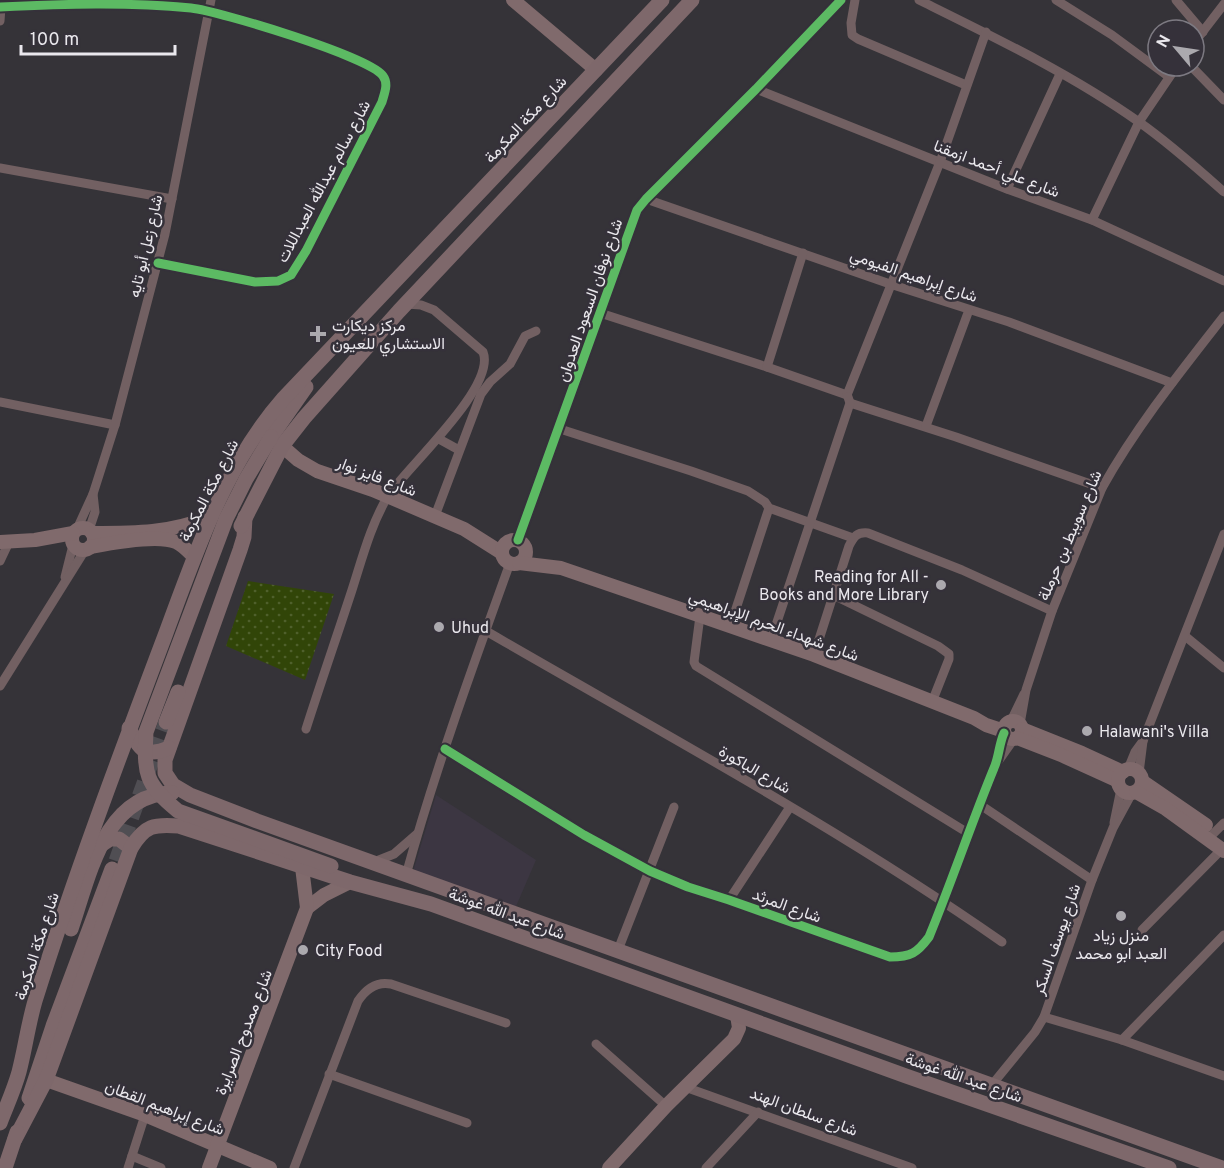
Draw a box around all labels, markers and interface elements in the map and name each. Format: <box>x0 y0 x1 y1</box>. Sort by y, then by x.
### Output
scale bar <box>21 18 176 56</box>
north arrow <box>1146 18 1206 78</box>
text: 100 m <box>30 29 79 52</box>
text: N <box>1153 32 1176 52</box>
street label: شارع مكة المكرمة <box>481 73 572 168</box>
street label: شارع سالم عبدالله العبداللات <box>273 97 376 267</box>
street label: شارع علي أحمد ازمقنا <box>930 137 1062 205</box>
street label: شارع زعل أبو تايه <box>125 193 169 300</box>
street label: شارع نوفان السعود العدوان <box>554 217 628 385</box>
street label: شارع إبراهيم الفيومي <box>846 246 980 310</box>
place label: مركز ديكارت الاستشاري للعيون <box>332 317 445 357</box>
marker: مركز ديكارت الاستشاري للعيون <box>309 325 327 343</box>
street label: شارع مكة المكرمة <box>175 436 244 545</box>
street label: شارع فايز نوار <box>333 453 419 502</box>
street label: شارع سويبط بن حرملة <box>1034 468 1107 604</box>
place label: Reading for All - Books and More Library <box>759 568 929 606</box>
marker: Reading for All - Books and More Library <box>934 578 948 592</box>
street label: شارع شهداء الحرم الإبراهيمي <box>685 587 861 669</box>
place label: Uhud <box>451 619 489 639</box>
marker: Uhud <box>432 620 446 634</box>
place label: Halawani's Villa <box>1099 723 1209 743</box>
marker: Halawani's Villa <box>1080 724 1094 738</box>
street label: شارع الباكورة <box>714 742 794 799</box>
street label: شارع يوسف السكر <box>1029 881 1086 999</box>
street label: شارع عبد الله غوشة <box>445 884 568 945</box>
street label: شارع المرثد <box>749 885 824 929</box>
street label: شارع مكة المكرمة <box>11 890 65 1003</box>
marker: منزل زياد العبد ابو محمد <box>1114 909 1128 923</box>
place label: منزل زياد العبد ابو محمد <box>1075 927 1167 965</box>
place label: City Food <box>315 942 382 962</box>
marker: City Food <box>296 943 310 957</box>
street label: شارع ممدوح الصرايرة <box>212 967 278 1098</box>
street label: شارع عبد الله غوشة <box>902 1049 1025 1108</box>
street label: شارع إبراهيم القطان <box>102 1077 227 1141</box>
street label: شارع سلطان الهند <box>747 1084 860 1142</box>

